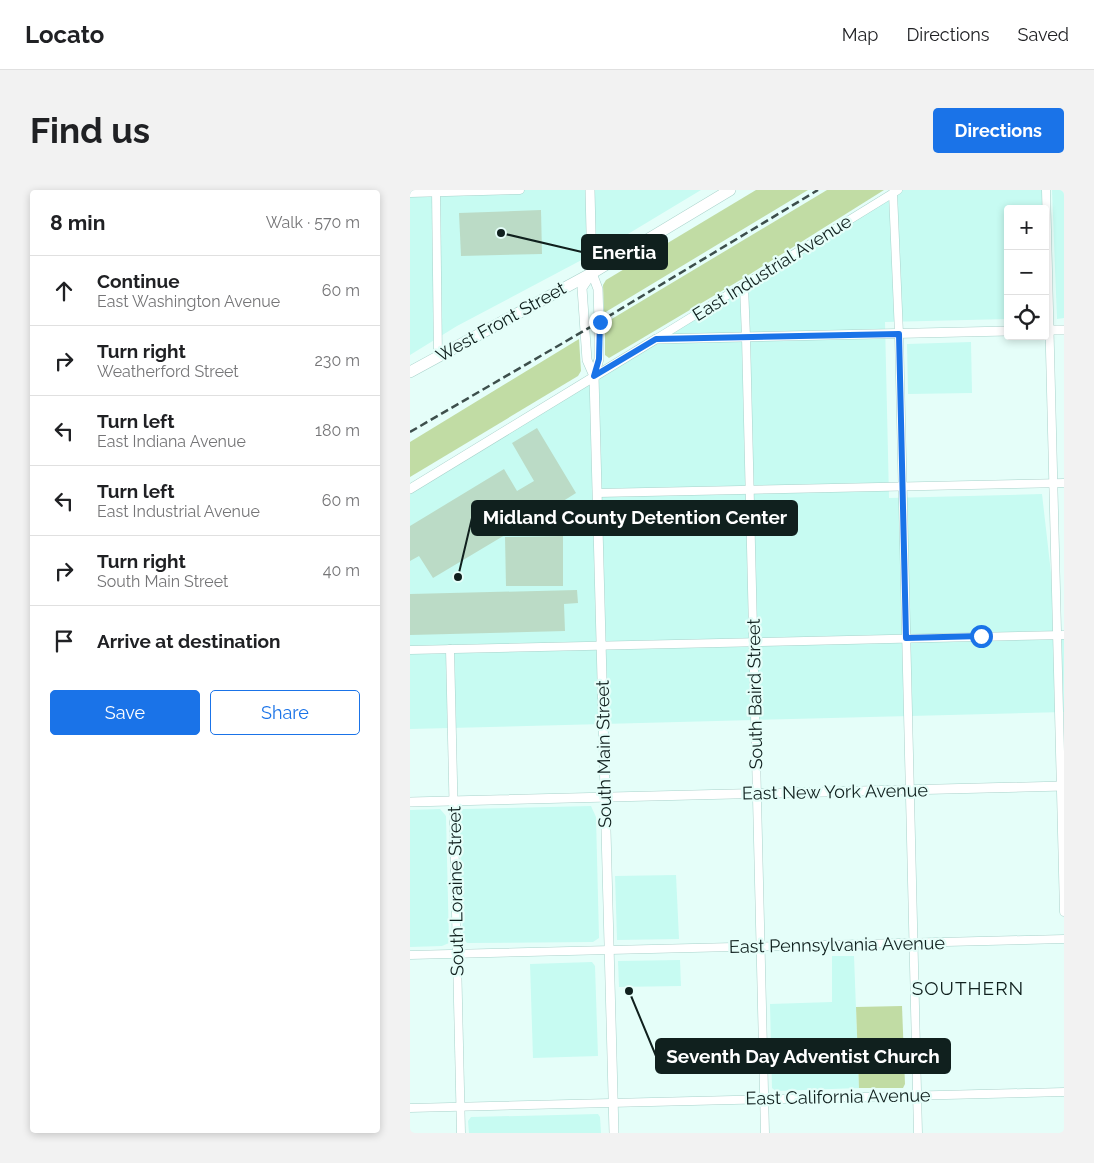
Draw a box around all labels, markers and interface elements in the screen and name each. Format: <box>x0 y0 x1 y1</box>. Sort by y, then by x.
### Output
text: Locato <box>25 20 104 49</box>
text: Map <box>842 24 878 45</box>
text: Directions <box>906 24 990 45</box>
text: Saved <box>1018 24 1069 45</box>
button: Directions <box>933 108 1064 153</box>
text: Find us <box>30 110 150 151</box>
map controls <box>1004 205 1049 340</box>
button: + <box>1004 205 1049 250</box>
text: 8 min <box>50 210 105 235</box>
street label: East Industrial Avenue <box>688 210 855 325</box>
text: Walk · 570 m <box>266 213 360 232</box>
callout: Enertia <box>582 235 667 269</box>
text: Enertia <box>592 241 656 263</box>
button: − <box>1004 250 1049 295</box>
text: Continue <box>97 270 180 292</box>
icon: ahead <box>50 277 78 305</box>
street label: West Front Street <box>432 277 569 366</box>
text: 60 m <box>322 281 360 300</box>
text: East Washington Avenue <box>97 292 280 311</box>
button: locate <box>1004 295 1049 340</box>
route end <box>589 311 612 334</box>
text: Turn right <box>97 340 186 362</box>
icon: right <box>50 347 78 375</box>
text: 230 m <box>315 351 360 370</box>
text: Weatherford Street <box>97 362 239 381</box>
text: Turn left <box>97 410 174 432</box>
icon: left <box>50 417 78 445</box>
text: 180 m <box>315 421 360 440</box>
text: East Indiana Avenue <box>97 432 246 451</box>
text: Turn left <box>97 480 174 502</box>
icon: left <box>50 487 78 515</box>
text: 60 m <box>322 491 360 510</box>
callout: Midland County Detention Center <box>472 501 797 535</box>
text: East Industrial Avenue <box>97 502 260 521</box>
text: Midland County Detention Center <box>483 506 788 528</box>
text: Turn right <box>97 550 186 572</box>
icon: right <box>50 557 78 585</box>
text: 40 m <box>323 561 360 580</box>
text: South Main Street <box>97 572 228 591</box>
street label: South Baird Street <box>743 618 766 770</box>
route start <box>970 625 993 648</box>
icon: arrive <box>50 627 78 655</box>
text: Arrive at destination <box>97 630 281 652</box>
street label: South Main Street <box>592 680 615 828</box>
button: Save <box>50 690 200 735</box>
button: Share <box>210 690 360 735</box>
street label: East New York Avenue <box>742 779 929 804</box>
street label: South Loraine Street <box>444 806 467 976</box>
street label: East Pennsylvania Avenue <box>729 932 946 957</box>
district label: SOUTHERN <box>912 977 1024 999</box>
callout: Seventh Day Adventist Church <box>656 1039 950 1073</box>
text: Seventh Day Adventist Church <box>666 1045 940 1067</box>
street label: East California Avenue <box>745 1084 931 1109</box>

